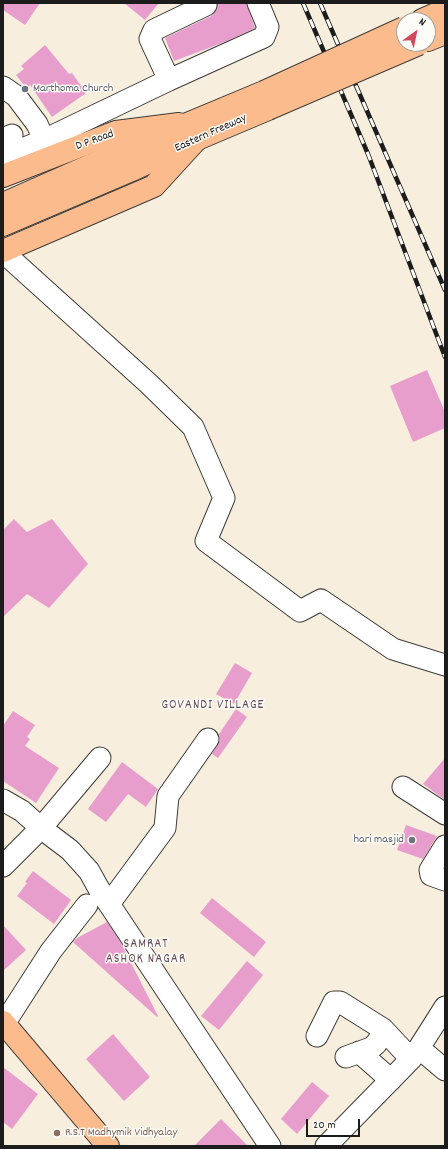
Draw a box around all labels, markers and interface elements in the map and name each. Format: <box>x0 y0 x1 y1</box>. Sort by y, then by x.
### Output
north arrow <box>396 12 436 52</box>
text: N <box>415 15 429 31</box>
place label: Marthoma Church <box>33 82 113 96</box>
marker: Marthoma Church <box>20 84 30 94</box>
street label: Eastern Freeway <box>173 112 249 156</box>
street label: D P Road <box>74 127 116 155</box>
district label: GOVANDI VILLAGE <box>162 698 264 714</box>
place label: hari masjid <box>354 833 404 847</box>
marker: hari masjid <box>407 835 417 845</box>
district label: SAMRAT ASHOK NAGAR <box>106 937 186 968</box>
scale bar <box>308 1111 362 1137</box>
text: 20 m <box>313 1117 336 1134</box>
place label: R.S.T Madhymik Vidhyalay <box>65 1126 177 1140</box>
marker: R.S.T Madhymik Vidhyalay <box>52 1128 62 1138</box>

